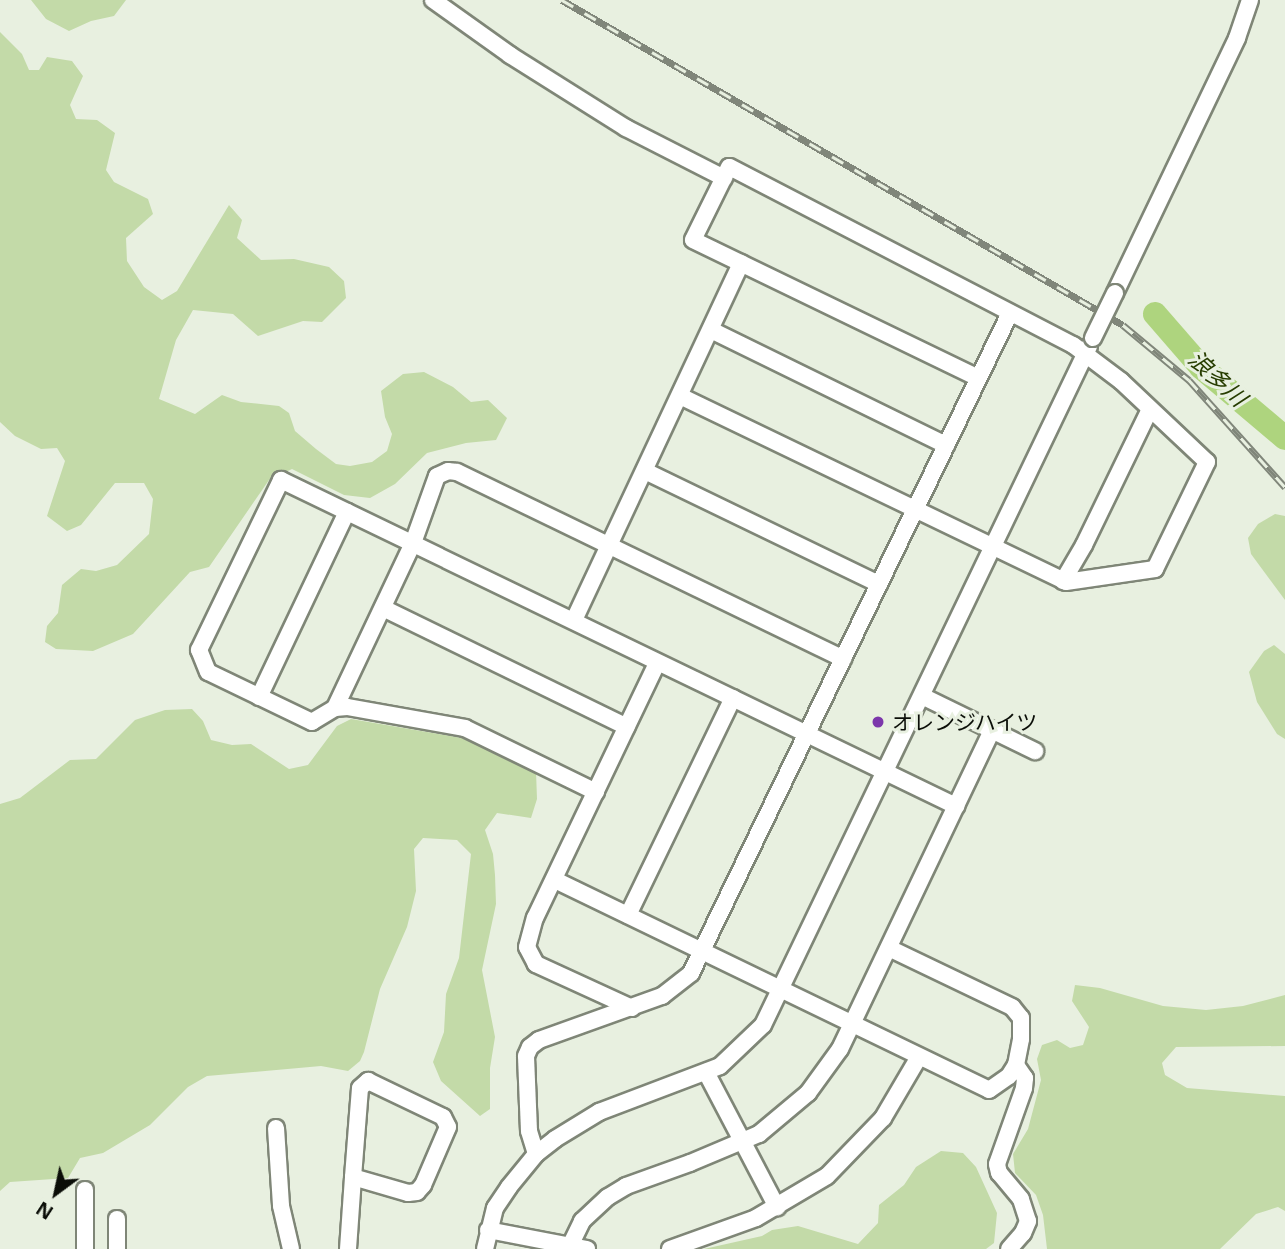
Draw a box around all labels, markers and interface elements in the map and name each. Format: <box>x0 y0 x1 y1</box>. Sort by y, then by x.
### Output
water label: 浪多川 <box>1183 344 1253 412</box>
place label: オレンジハイツ <box>892 709 1039 735</box>
marker: オレンジハイツ <box>870 714 886 730</box>
north arrow <box>21 1158 91 1228</box>
text: N <box>31 1196 58 1226</box>

